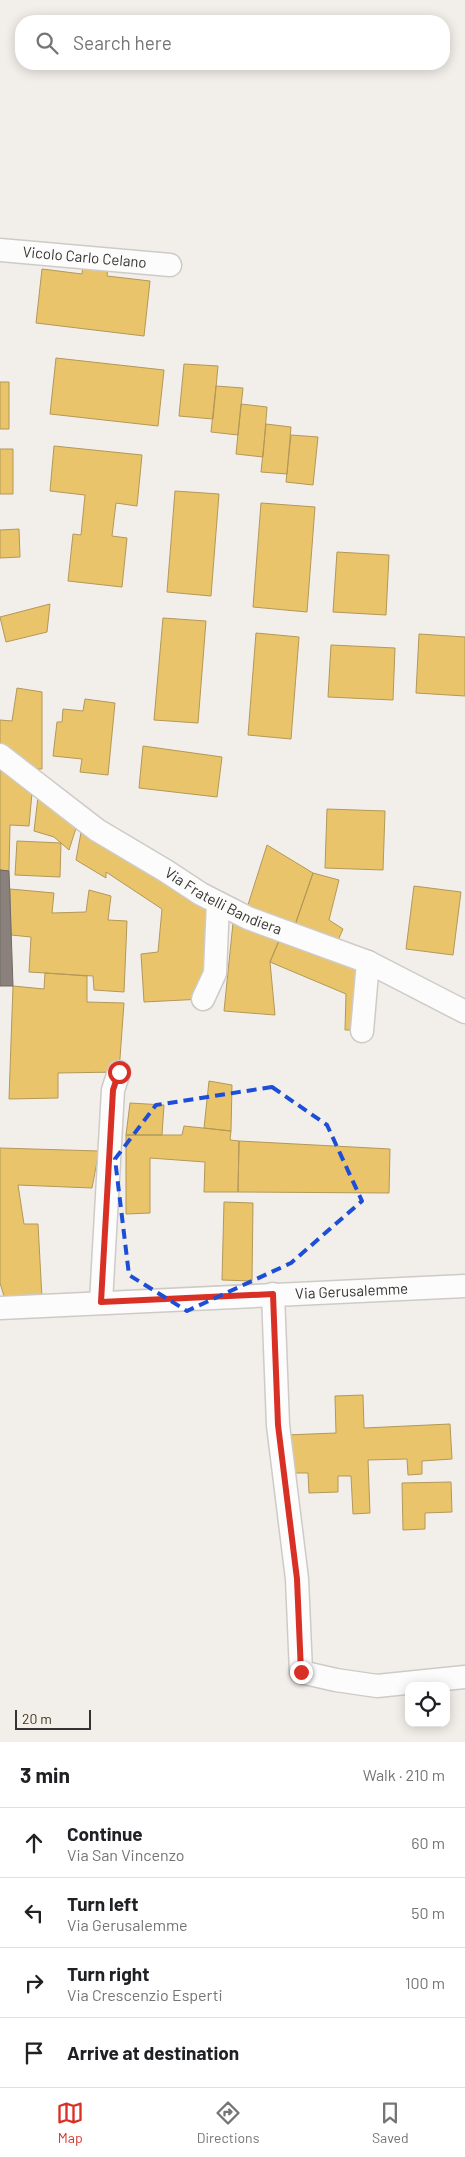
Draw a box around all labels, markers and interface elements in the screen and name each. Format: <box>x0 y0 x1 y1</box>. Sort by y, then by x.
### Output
search box <box>15 15 450 70</box>
icon: search <box>33 29 61 57</box>
text: Search here <box>73 31 172 54</box>
street label: Vicolo Carlo Celano <box>22 242 148 271</box>
street label: Via Fratelli Bandiera <box>162 863 285 938</box>
route start <box>108 1061 131 1084</box>
street label: Via Gerusalemme <box>295 1279 408 1302</box>
route end <box>290 1661 313 1684</box>
map controls <box>405 1682 450 1727</box>
button: locate <box>405 1682 450 1727</box>
scale bar <box>15 1707 91 1730</box>
text: 20 m <box>22 1710 52 1727</box>
text: 3 min <box>20 1762 70 1787</box>
text: Walk · 210 m <box>363 1765 445 1784</box>
text: Continue <box>67 1822 143 1845</box>
icon: ahead <box>20 1829 48 1857</box>
text: 60 m <box>411 1833 445 1852</box>
text: Via San Vincenzo <box>67 1845 184 1864</box>
text: Turn left <box>67 1892 138 1915</box>
icon: left <box>20 1899 48 1927</box>
text: 50 m <box>411 1903 445 1922</box>
text: Via Gerusalemme <box>67 1915 188 1934</box>
text: Turn right <box>67 1962 149 1985</box>
icon: right <box>20 1969 48 1997</box>
text: 100 m <box>405 1973 445 1992</box>
text: Via Crescenzio Esperti <box>67 1985 223 2004</box>
icon: arrive <box>20 2039 48 2067</box>
text: Arrive at destination <box>67 2041 239 2064</box>
tab: Map <box>56 2099 84 2146</box>
tab: Directions <box>197 2099 259 2146</box>
tab: Saved <box>372 2099 409 2146</box>

